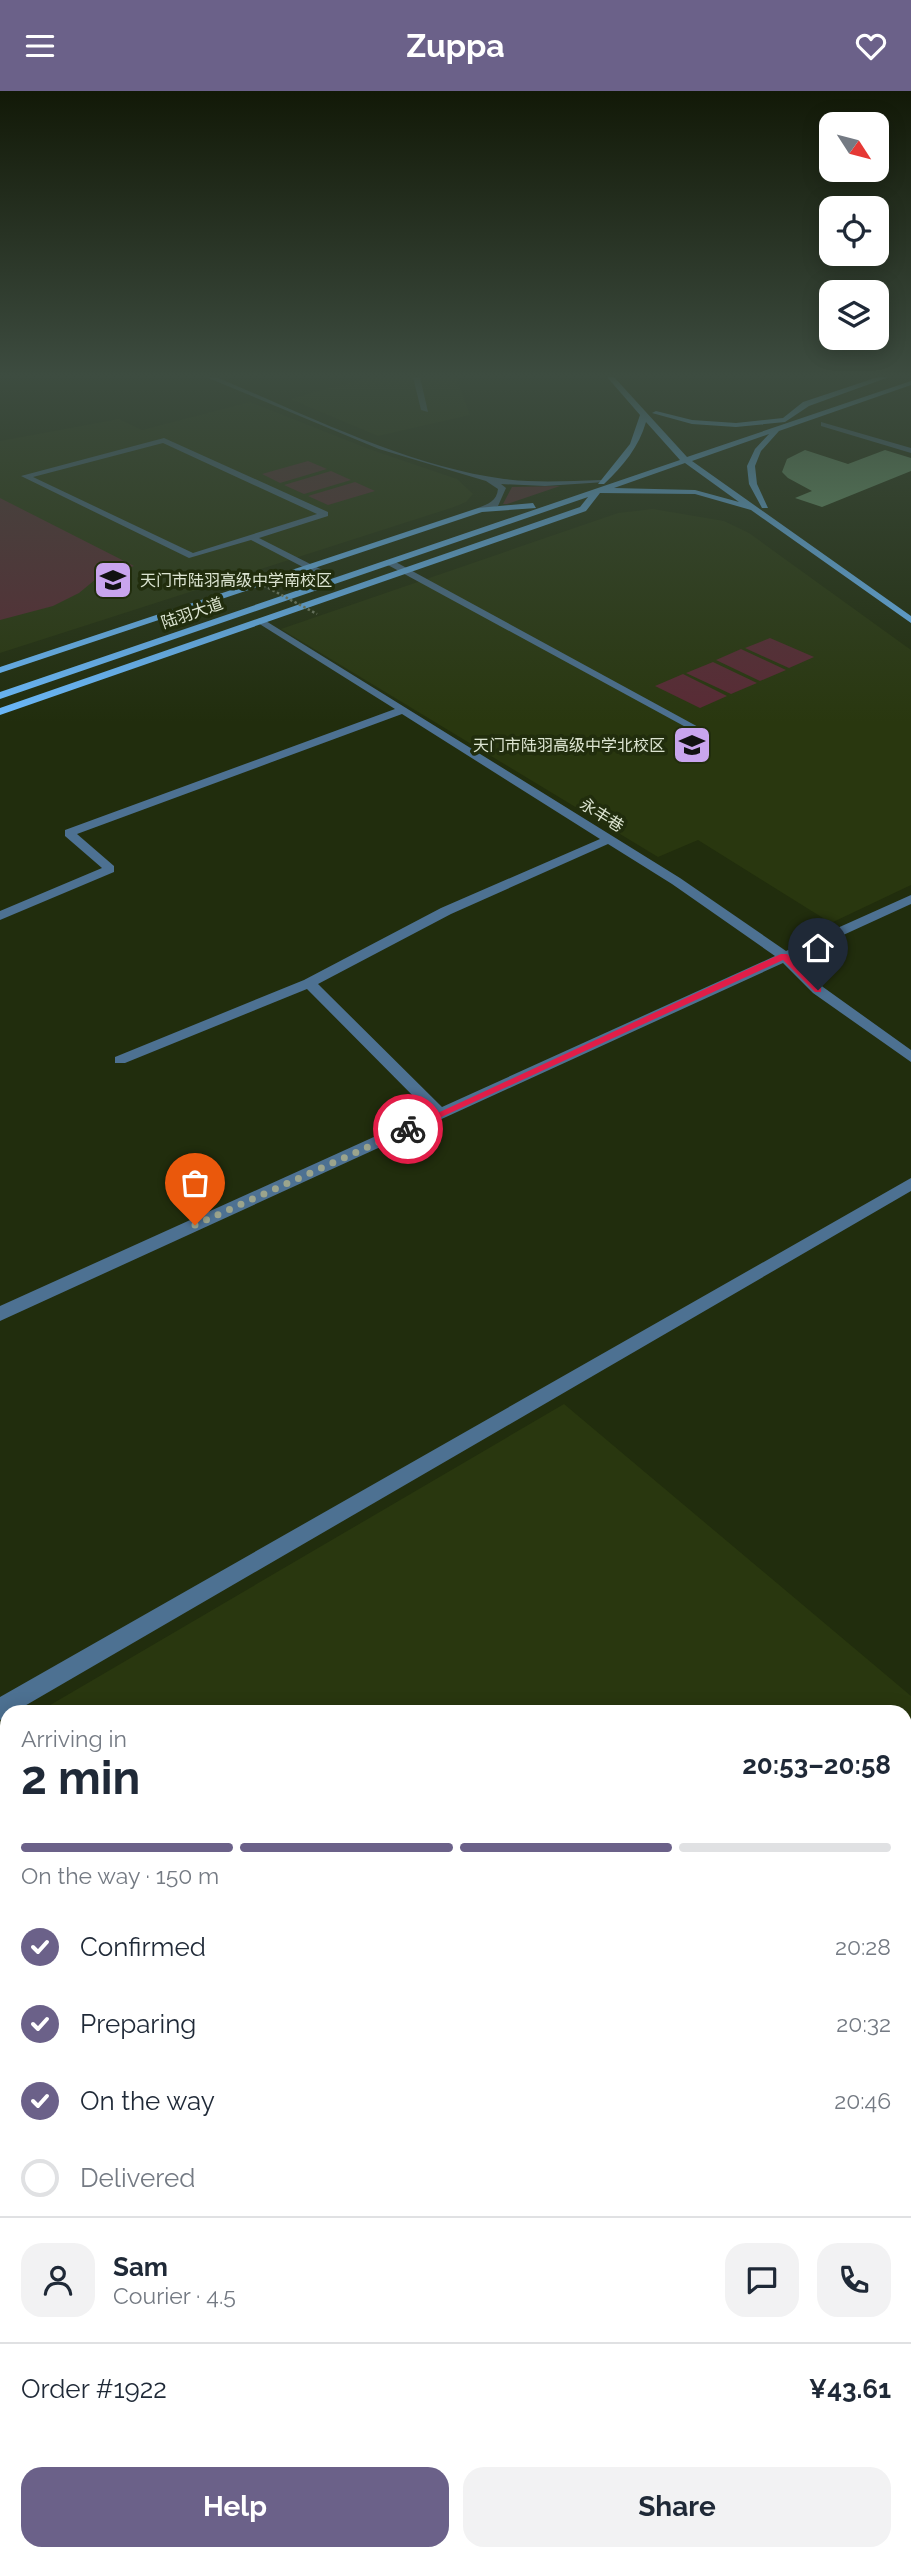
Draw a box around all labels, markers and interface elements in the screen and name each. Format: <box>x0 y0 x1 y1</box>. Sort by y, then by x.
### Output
icon: menu <box>21 27 59 65</box>
text: Zuppa <box>406 27 505 64</box>
icon: heart <box>852 27 890 65</box>
north arrow <box>819 112 889 182</box>
map controls <box>819 112 889 350</box>
button: locate <box>819 196 889 266</box>
button: layers <box>819 280 889 350</box>
school or university icon: 天门市陆羽高级中学南校区 <box>92 559 134 601</box>
place label: 天门市陆羽高级中学南校区 <box>140 571 332 590</box>
street label: 陆羽大道 <box>159 594 225 632</box>
school or university icon: 天门市陆羽高级中学北校区 <box>671 724 713 766</box>
place label: 天门市陆羽高级中学北校区 <box>473 736 665 755</box>
street label: 永丰巷 <box>577 794 627 836</box>
pin <box>788 918 848 990</box>
icon: home <box>799 929 837 967</box>
courier <box>373 1094 443 1164</box>
icon: bike <box>389 1110 427 1148</box>
pin <box>165 1153 225 1225</box>
icon: bag <box>176 1164 214 1202</box>
text: Arriving in <box>21 1725 127 1752</box>
text: 20:53–20:58 <box>742 1750 891 1780</box>
text: 2 min <box>21 1751 140 1805</box>
text: On the way · 150 m <box>21 1862 219 1889</box>
icon: check <box>21 1928 59 1966</box>
text: Confirmed <box>80 1932 206 1962</box>
text: 20:28 <box>835 1933 891 1960</box>
icon: check <box>21 2005 59 2043</box>
text: Preparing <box>80 2009 196 2039</box>
text: 20:32 <box>836 2010 891 2037</box>
icon: check <box>21 2082 59 2120</box>
text: On the way <box>80 2086 215 2116</box>
text: 20:46 <box>834 2087 891 2114</box>
text: Delivered <box>80 2163 195 2193</box>
button: person <box>21 2243 95 2317</box>
button: chat <box>725 2243 799 2317</box>
button: phone <box>817 2243 891 2317</box>
text: Sam <box>113 2252 168 2282</box>
text: Courier · 4.5 <box>113 2282 236 2309</box>
text: Order #1922 <box>21 2374 167 2404</box>
text: ¥43.61 <box>809 2374 891 2404</box>
button: Help <box>21 2467 449 2547</box>
button: Share <box>463 2467 891 2547</box>

